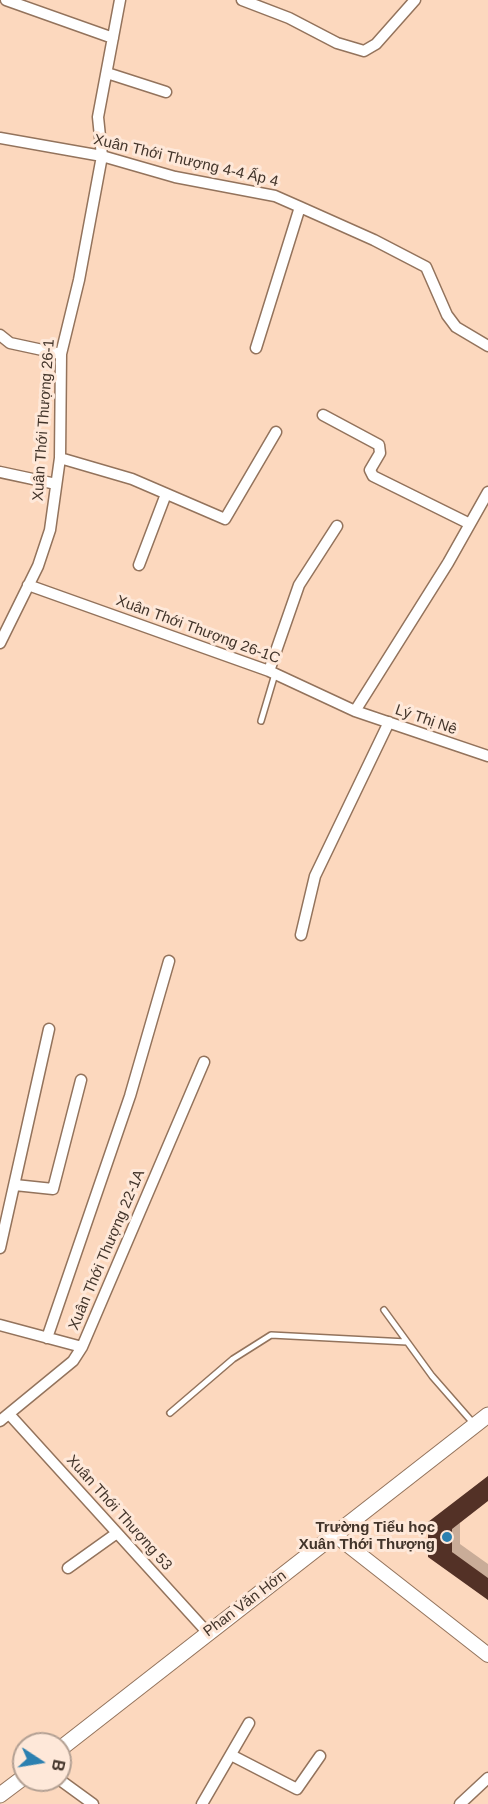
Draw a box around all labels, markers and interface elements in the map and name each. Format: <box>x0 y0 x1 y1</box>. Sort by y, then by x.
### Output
street label: Xuân Thới Thượng 4-4 Ấp 4 <box>92 131 280 191</box>
street label: Xuân Thới Thượng 26-1 <box>29 338 59 502</box>
street label: Xuân Thới Thượng 26-1C <box>114 592 282 668</box>
street label: Lý Thị Nê <box>393 701 459 739</box>
street label: Xuân Thới Thượng 22-1A <box>65 1167 149 1333</box>
street label: Xuân Thới Thượng 53 <box>62 1452 176 1574</box>
place label: Trường Tiểu học Xuân Thới Thượng <box>299 1519 435 1554</box>
marker: Trường Tiểu học Xuân Thới Thượng <box>440 1530 454 1544</box>
street label: Phan Văn Hớn <box>200 1567 290 1641</box>
north arrow <box>12 1732 72 1792</box>
text: B <box>49 1758 68 1773</box>

